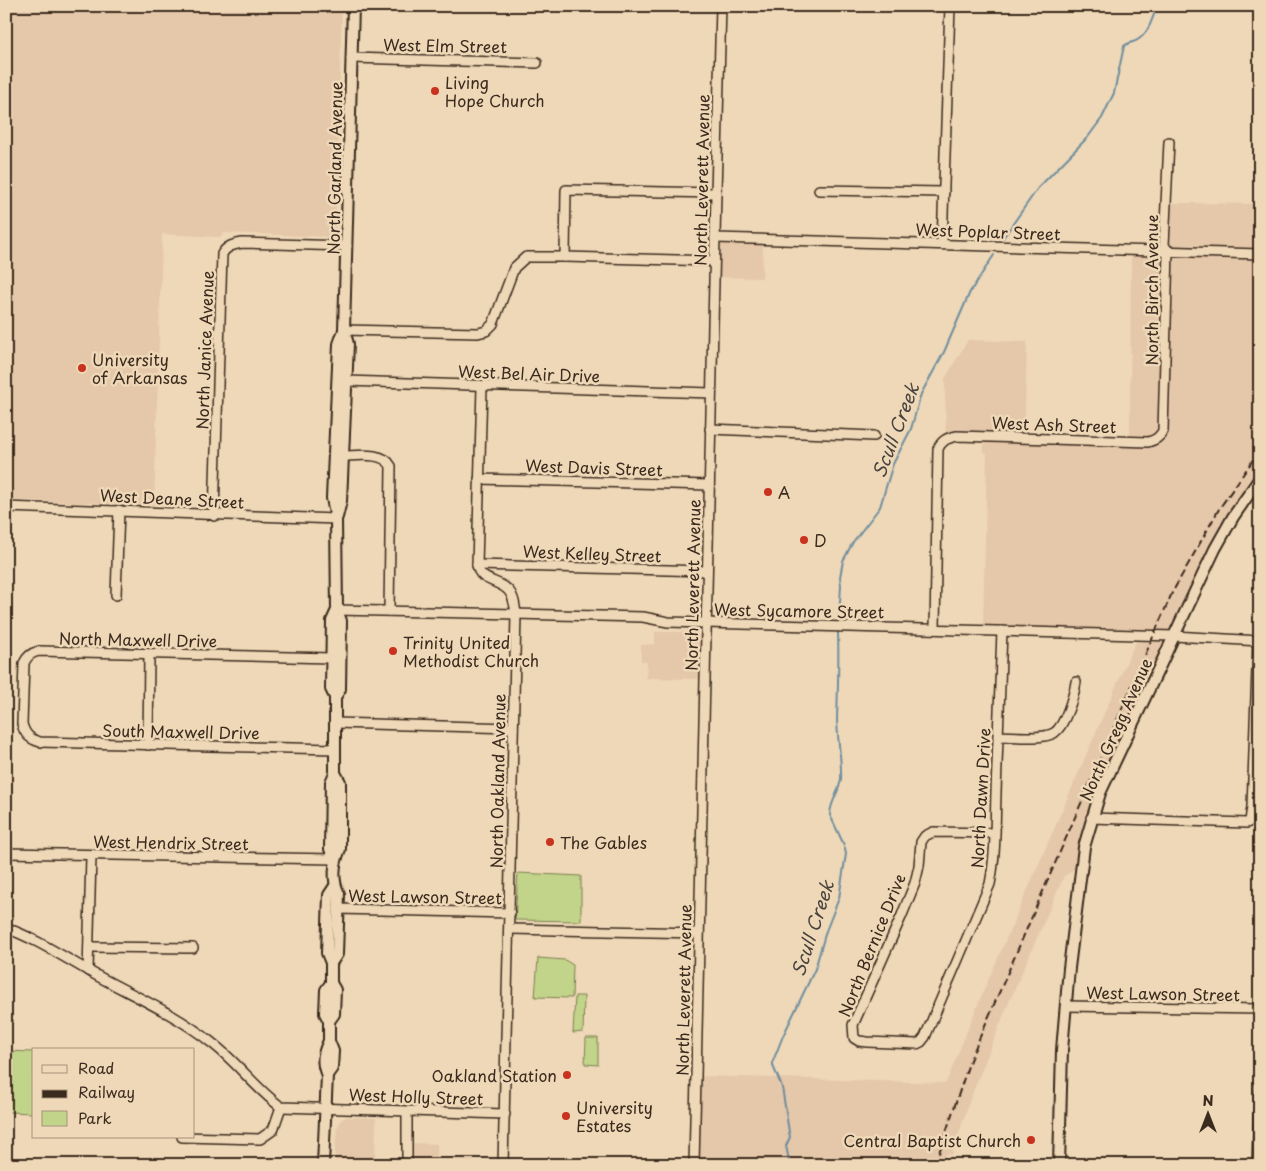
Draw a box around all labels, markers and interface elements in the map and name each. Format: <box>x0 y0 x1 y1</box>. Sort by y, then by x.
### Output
street label: West Elm Street <box>383 32 508 58</box>
place label: Living Hope Church <box>445 70 544 112</box>
street label: North Garland Avenue <box>320 81 348 255</box>
marker: Living Hope Church <box>429 85 441 97</box>
street label: North Leverett Avenue <box>688 94 715 266</box>
street label: North Birch Avenue <box>1139 215 1163 365</box>
street label: West Poplar Street <box>915 216 1061 246</box>
street label: North Janice Avenue <box>189 270 219 430</box>
place label: University of Arkansas <box>92 347 187 389</box>
street label: West Bel Air Drive <box>458 359 600 387</box>
marker: University of Arkansas <box>76 362 88 374</box>
water label: Scull Creek <box>865 378 926 481</box>
street label: West Ash Street <box>991 410 1117 438</box>
street label: West Davis Street <box>525 453 664 481</box>
place label: A <box>778 480 790 504</box>
street label: West Deane Street <box>99 482 245 514</box>
marker: A <box>762 486 774 498</box>
street label: North Leverett Avenue <box>679 499 706 671</box>
place label: D <box>814 528 827 552</box>
marker: D <box>798 534 810 546</box>
street label: West Kelley Street <box>522 539 662 567</box>
street label: West Sycamore Street <box>714 597 885 623</box>
street label: North Maxwell Drive <box>59 626 217 652</box>
place label: Trinity United Methodist Church <box>403 630 539 672</box>
marker: Trinity United Methodist Church <box>387 645 399 657</box>
street label: North Gregg Avenue <box>1073 653 1157 804</box>
street label: North Oakland Avenue <box>483 693 511 869</box>
street label: South Maxwell Drive <box>102 718 260 744</box>
street label: North Dawn Drive <box>964 727 996 869</box>
street label: West Hendrix Street <box>93 829 249 855</box>
place label: The Gables <box>560 830 647 854</box>
marker: The Gables <box>544 836 556 848</box>
street label: North Bernice Drive <box>831 870 911 1020</box>
water label: Scull Creek <box>784 876 840 979</box>
street label: West Lawson Street <box>348 883 503 909</box>
street label: North Leverett Avenue <box>670 904 697 1076</box>
street label: West Lawson Street <box>1086 980 1241 1006</box>
legend <box>32 1048 195 1138</box>
text: Road <box>78 1056 114 1079</box>
place label: Oakland Station <box>432 1063 557 1087</box>
marker: Oakland Station <box>561 1069 573 1081</box>
text: Railway <box>78 1080 135 1103</box>
street label: West Holly Street <box>348 1082 484 1110</box>
north arrow <box>1184 1088 1234 1138</box>
text: N <box>1202 1090 1214 1111</box>
place label: University Estates <box>576 1095 653 1137</box>
text: Park <box>78 1106 112 1129</box>
marker: University Estates <box>560 1110 572 1122</box>
place label: Central Baptist Church <box>843 1128 1021 1152</box>
marker: Central Baptist Church <box>1025 1134 1037 1146</box>

